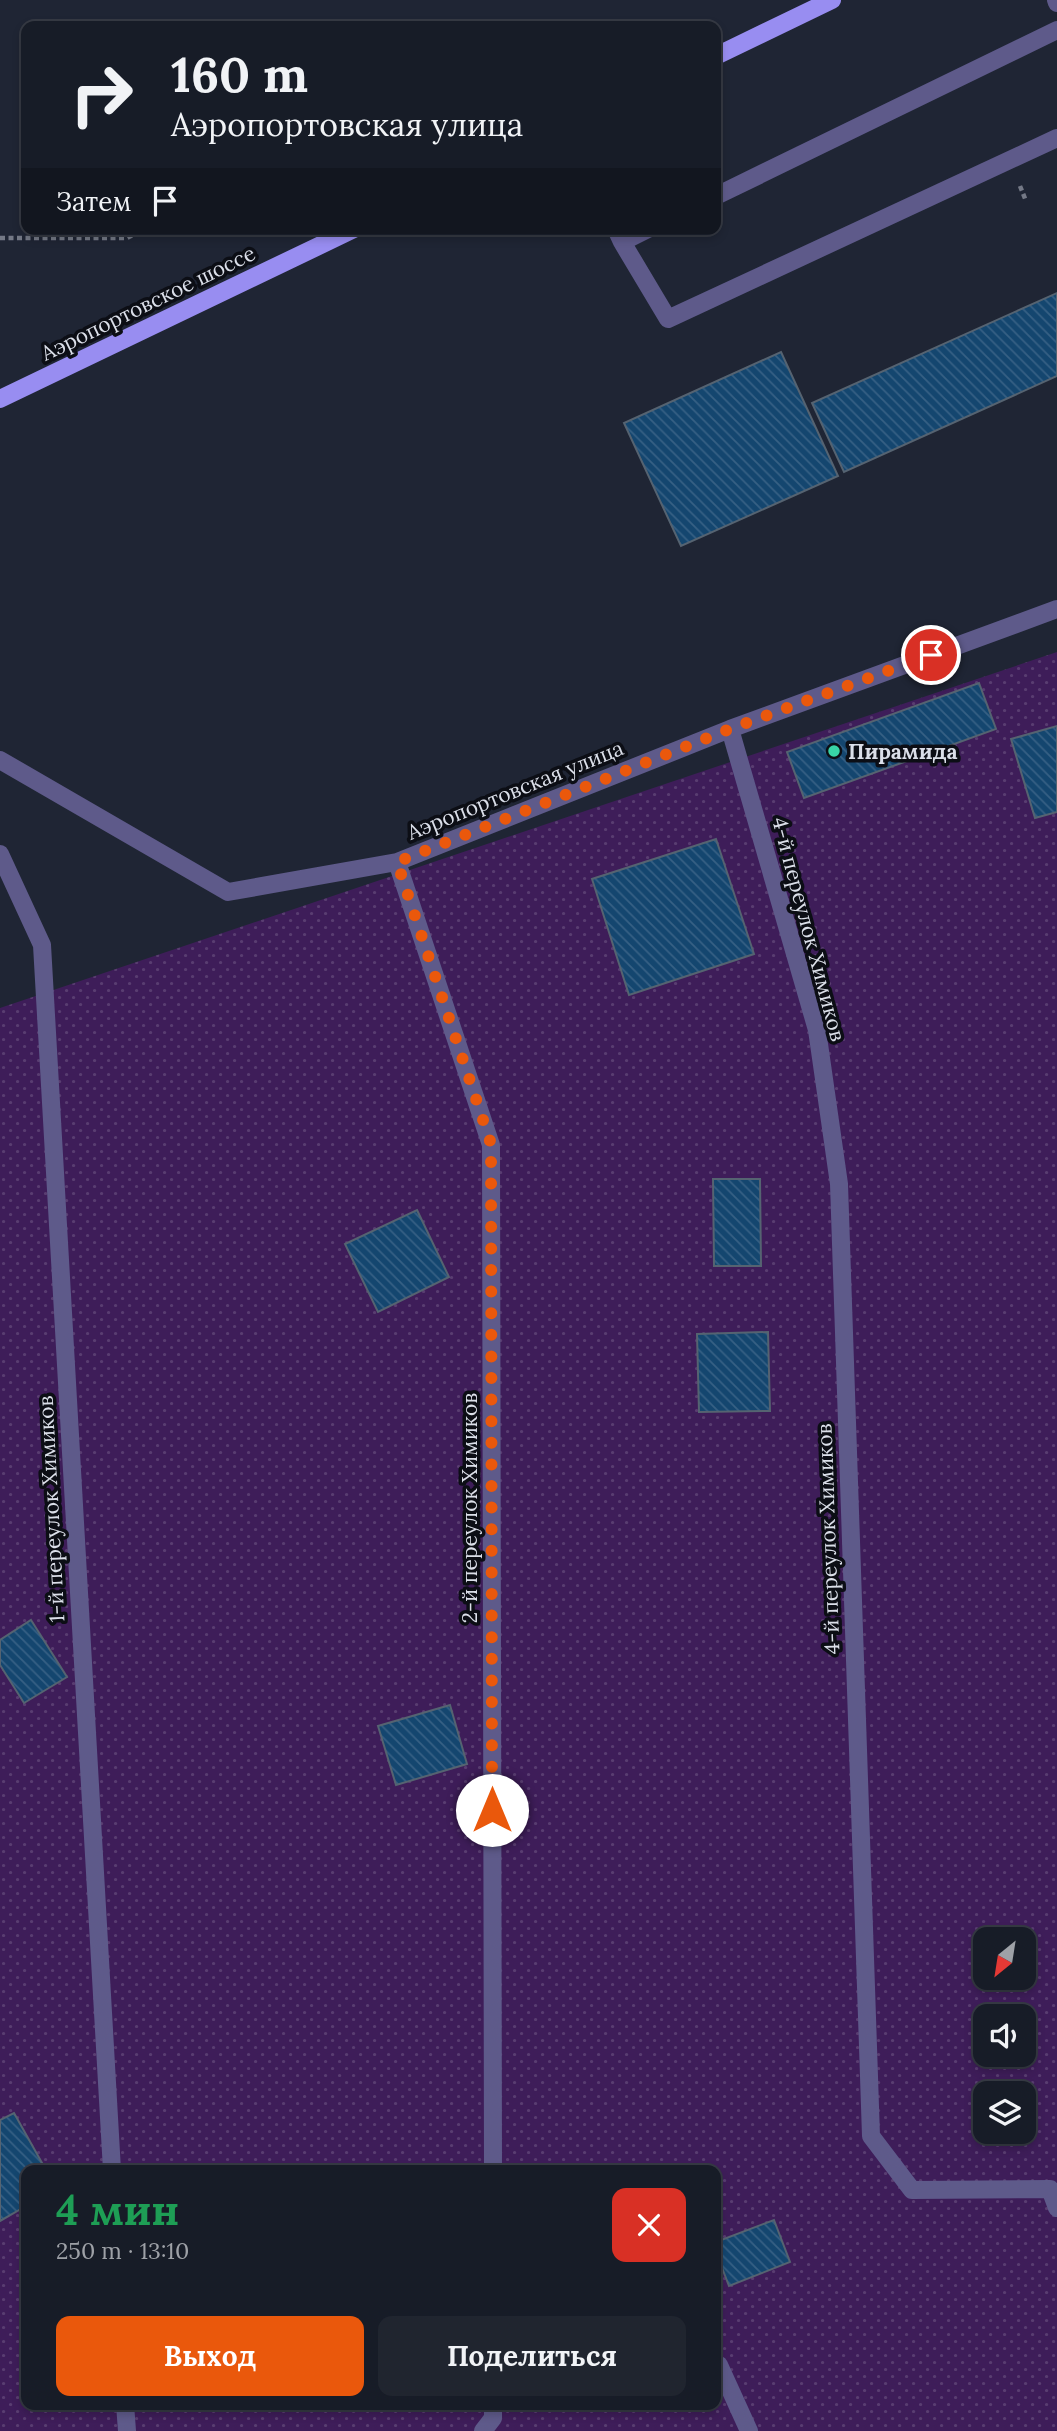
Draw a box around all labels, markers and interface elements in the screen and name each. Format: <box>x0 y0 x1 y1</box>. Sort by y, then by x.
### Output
text: 160 m <box>171 43 308 105</box>
icon: right <box>56 49 147 140</box>
text: Аэропортовская улица <box>171 104 523 145</box>
icon: arrive <box>146 182 184 220</box>
text: Затем <box>56 185 132 218</box>
street label: Аэропортовское шоссе <box>35 239 260 367</box>
pin <box>901 625 961 685</box>
icon: arrive <box>912 636 950 674</box>
street label: Аэропортовская улица <box>402 734 627 846</box>
place label: Пирамида <box>848 738 958 765</box>
marker: Пирамида <box>826 743 842 759</box>
street label: 4-й переулок Химиков <box>766 814 852 1044</box>
street label: 2-й переулок Химиков <box>456 1393 483 1623</box>
street label: 1-й переулок Химиков <box>32 1395 70 1623</box>
street label: 4-й переулок Химиков <box>810 1423 846 1655</box>
position arrow <box>455 1773 529 1847</box>
north arrow <box>973 1927 1036 1990</box>
map controls <box>973 1927 1036 2144</box>
button: sound <box>973 2004 1036 2067</box>
button: layers <box>973 2081 1036 2144</box>
text: 4 мин <box>56 2183 179 2237</box>
button: close <box>612 2188 686 2262</box>
text: 250 m · 13:10 <box>56 2236 189 2265</box>
button: Выход <box>56 2316 364 2396</box>
button: Поделиться <box>378 2316 686 2396</box>

